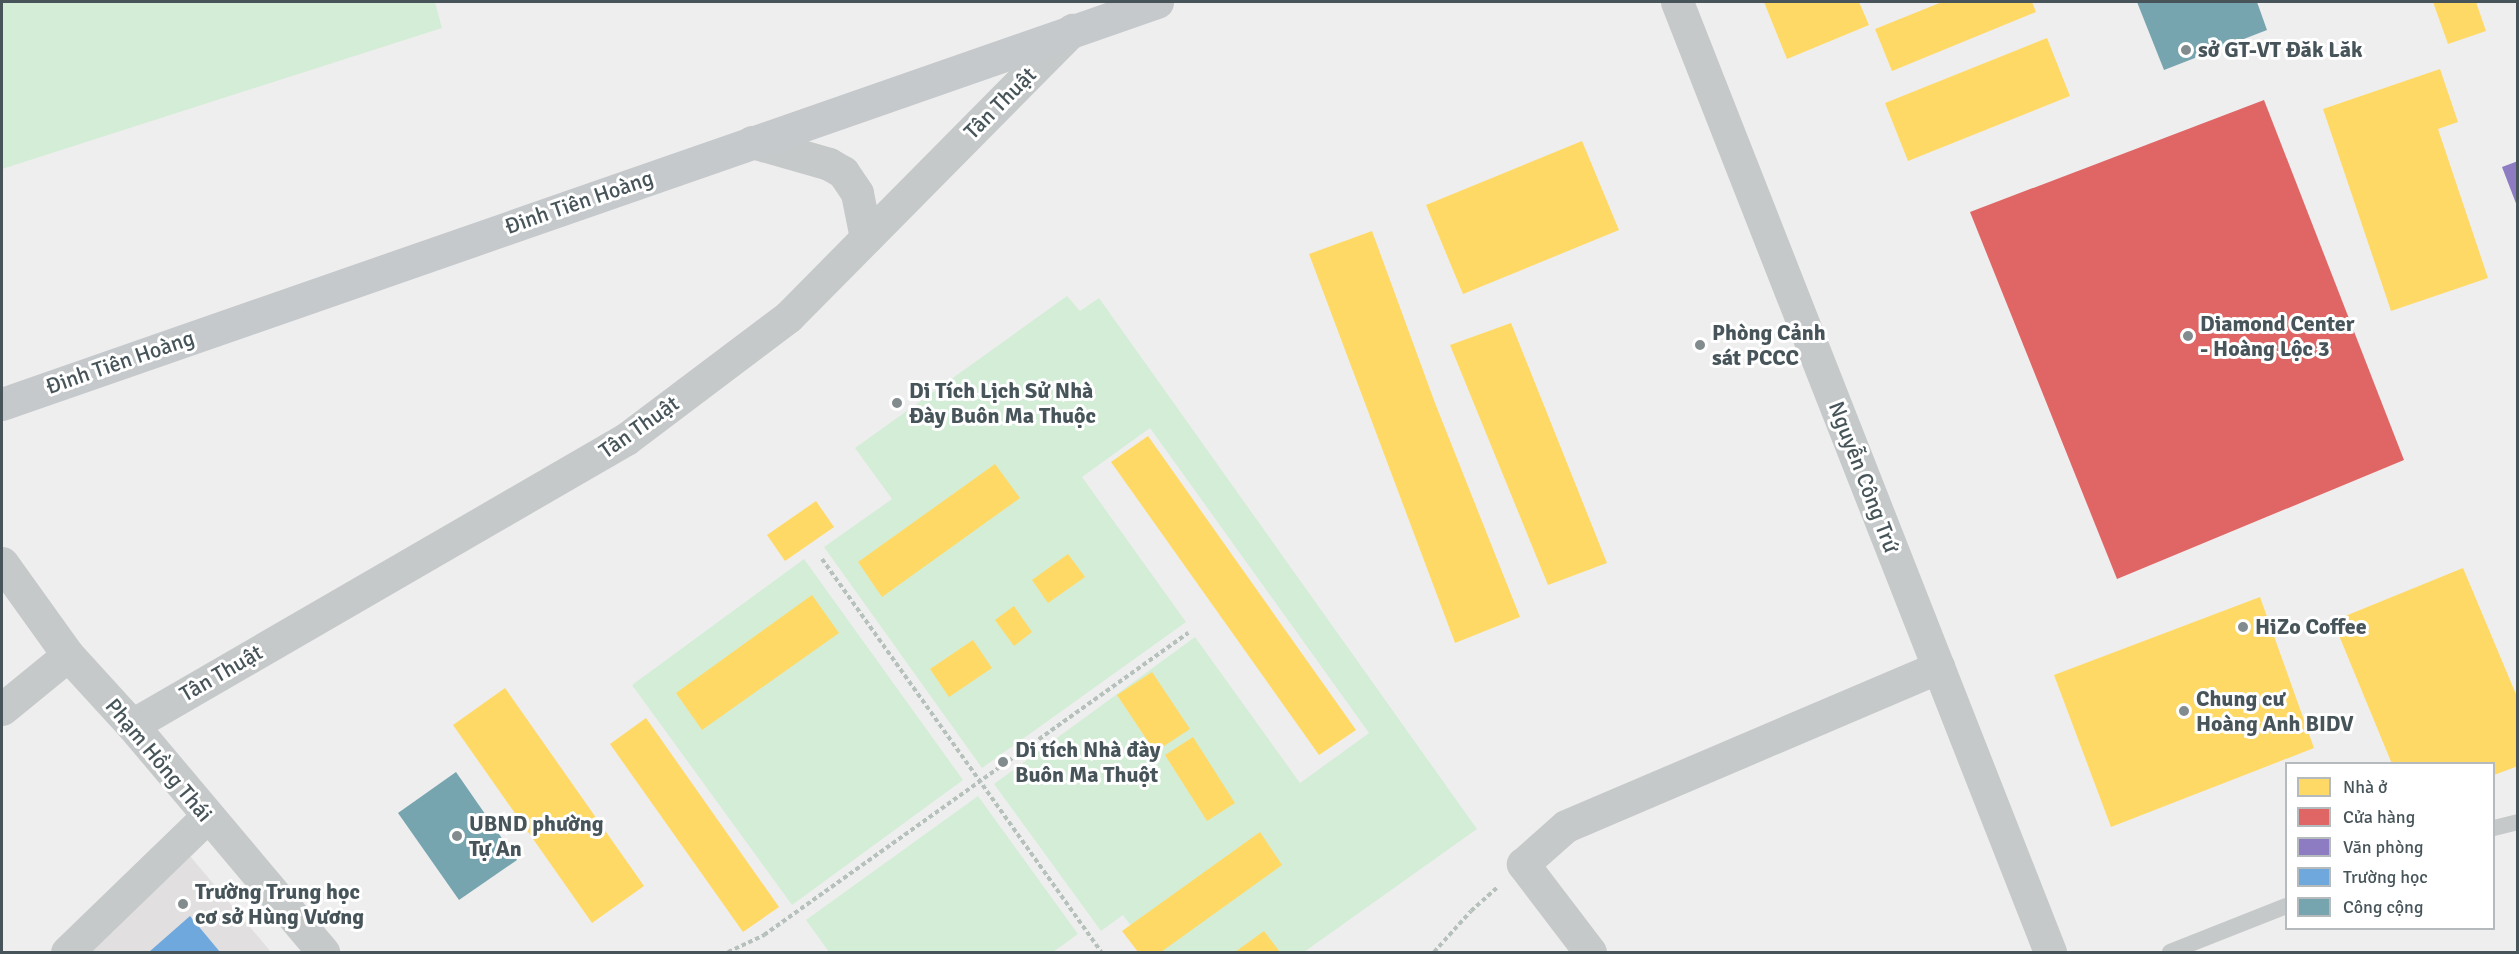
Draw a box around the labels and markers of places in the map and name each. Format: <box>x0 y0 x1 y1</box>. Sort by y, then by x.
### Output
place label: sở GT-VT Đăk Lăk <box>2198 37 2363 63</box>
marker: sở GT-VT Đăk Lăk <box>2179 43 2193 57</box>
place label: Diamond Center - Hoàng Lộc 3 <box>2200 310 2354 362</box>
place label: Phòng Cảnh sát PCCC <box>1712 319 1826 370</box>
marker: Diamond Center - Hoàng Lộc 3 <box>2181 329 2195 343</box>
marker: Phòng Cảnh sát PCCC <box>1693 338 1707 352</box>
place label: Di Tích Lịch Sử Nhà Đày Buôn Ma Thuộc <box>909 377 1096 428</box>
marker: Di Tích Lịch Sử Nhà Đày Buôn Ma Thuộc <box>890 396 904 410</box>
place label: HiZo Coffee <box>2255 614 2367 640</box>
marker: HiZo Coffee <box>2236 620 2250 634</box>
place label: Chung cư Hoàng Anh BIDV <box>2196 685 2354 736</box>
marker: Chung cư Hoàng Anh BIDV <box>2177 704 2191 718</box>
place label: Di tích Nhà đày Buôn Ma Thuột <box>1015 736 1160 788</box>
marker: Di tích Nhà đày Buôn Ma Thuột <box>996 755 1010 769</box>
place label: UBND phường Tự An <box>469 810 604 861</box>
marker: UBND phường Tự An <box>450 829 464 843</box>
place label: Trường Trung học cơ sở Hùng Vương <box>195 878 364 930</box>
marker: Trường Trung học cơ sở Hùng Vương <box>176 897 190 911</box>

